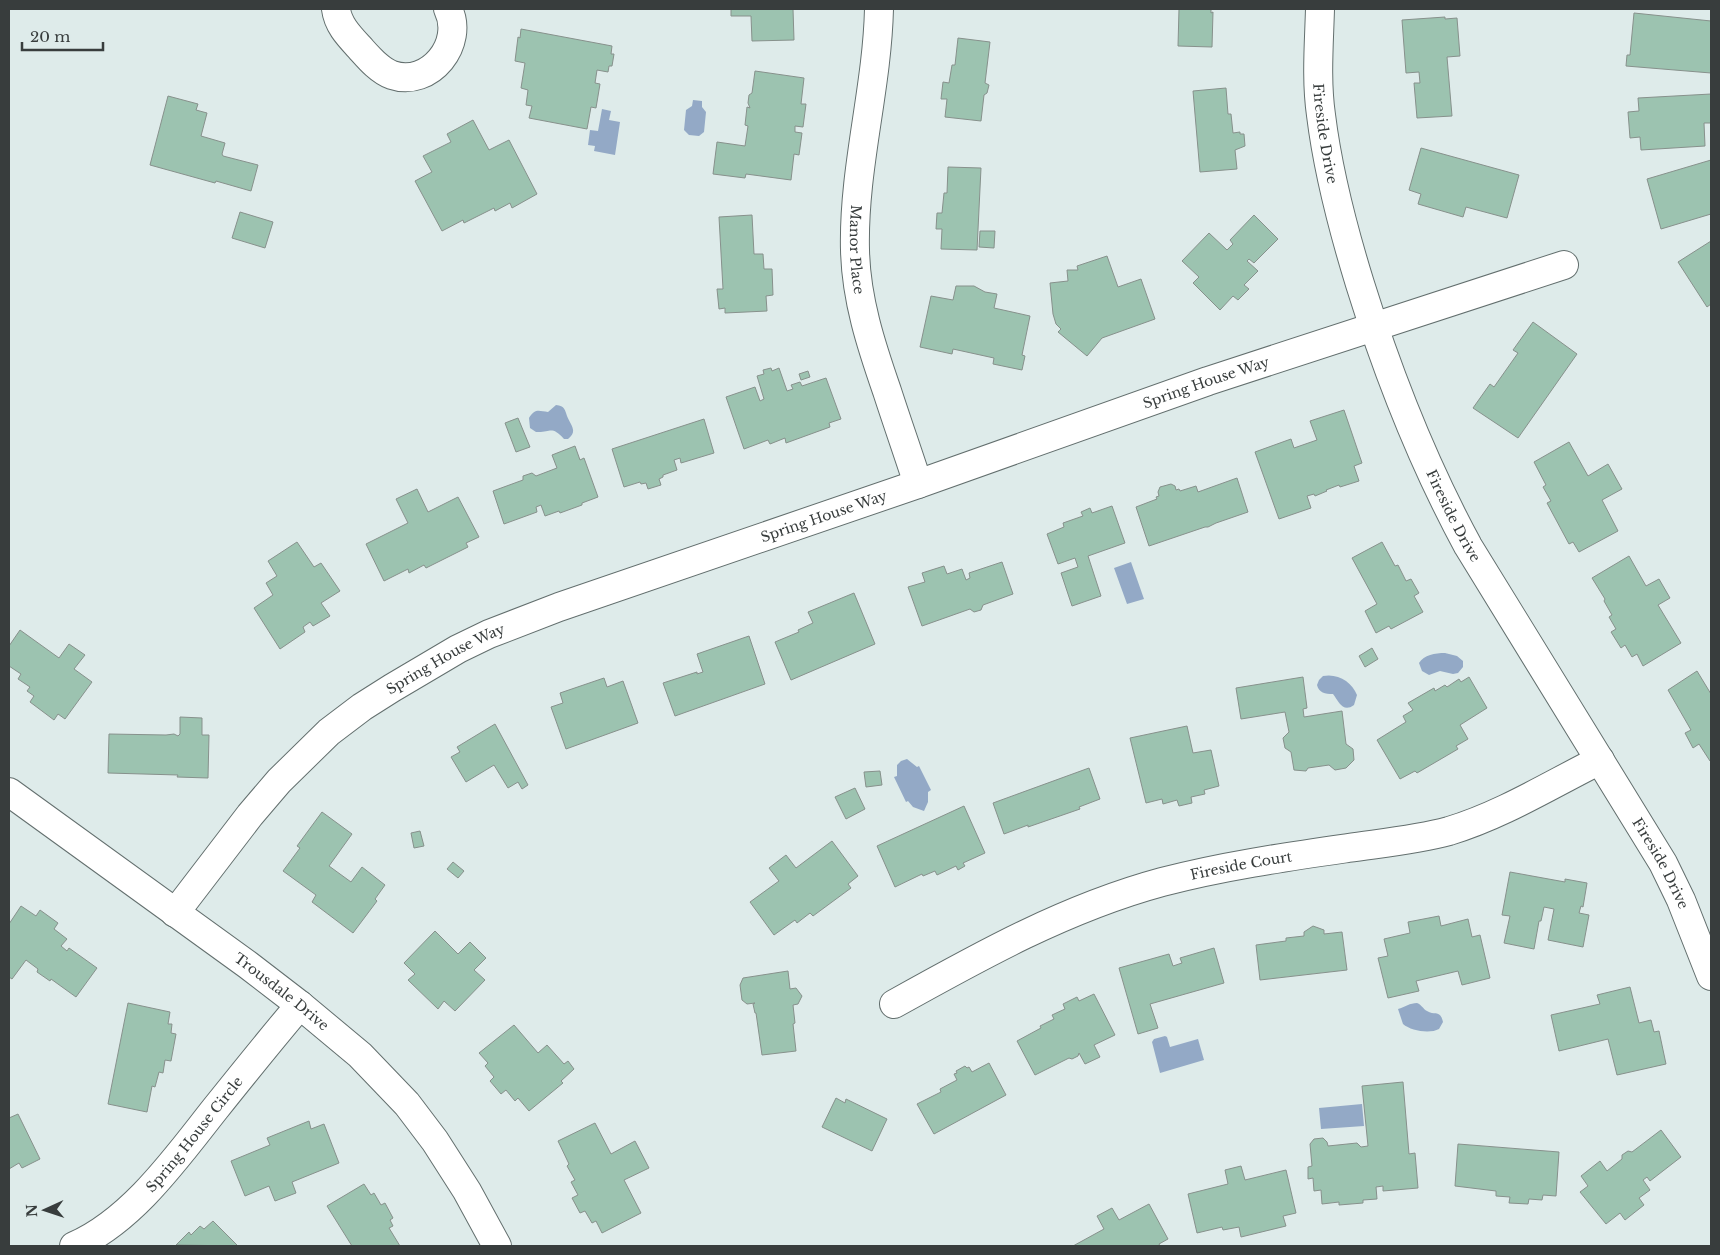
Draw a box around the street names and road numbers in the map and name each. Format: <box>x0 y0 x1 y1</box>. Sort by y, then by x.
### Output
street label: Fireside Drive <box>1309 83 1342 185</box>
street label: Manor Place <box>846 204 868 296</box>
street label: Spring House Way <box>1140 353 1272 412</box>
street label: Fireside Drive <box>1422 467 1485 565</box>
street label: Spring House Way <box>758 486 889 546</box>
street label: Spring House Way <box>383 620 507 698</box>
street label: Fireside Drive <box>1628 814 1693 911</box>
street label: Fireside Court <box>1188 847 1294 884</box>
street label: Trousdale Drive <box>231 949 333 1034</box>
street label: Spring House Circle <box>142 1073 247 1196</box>

